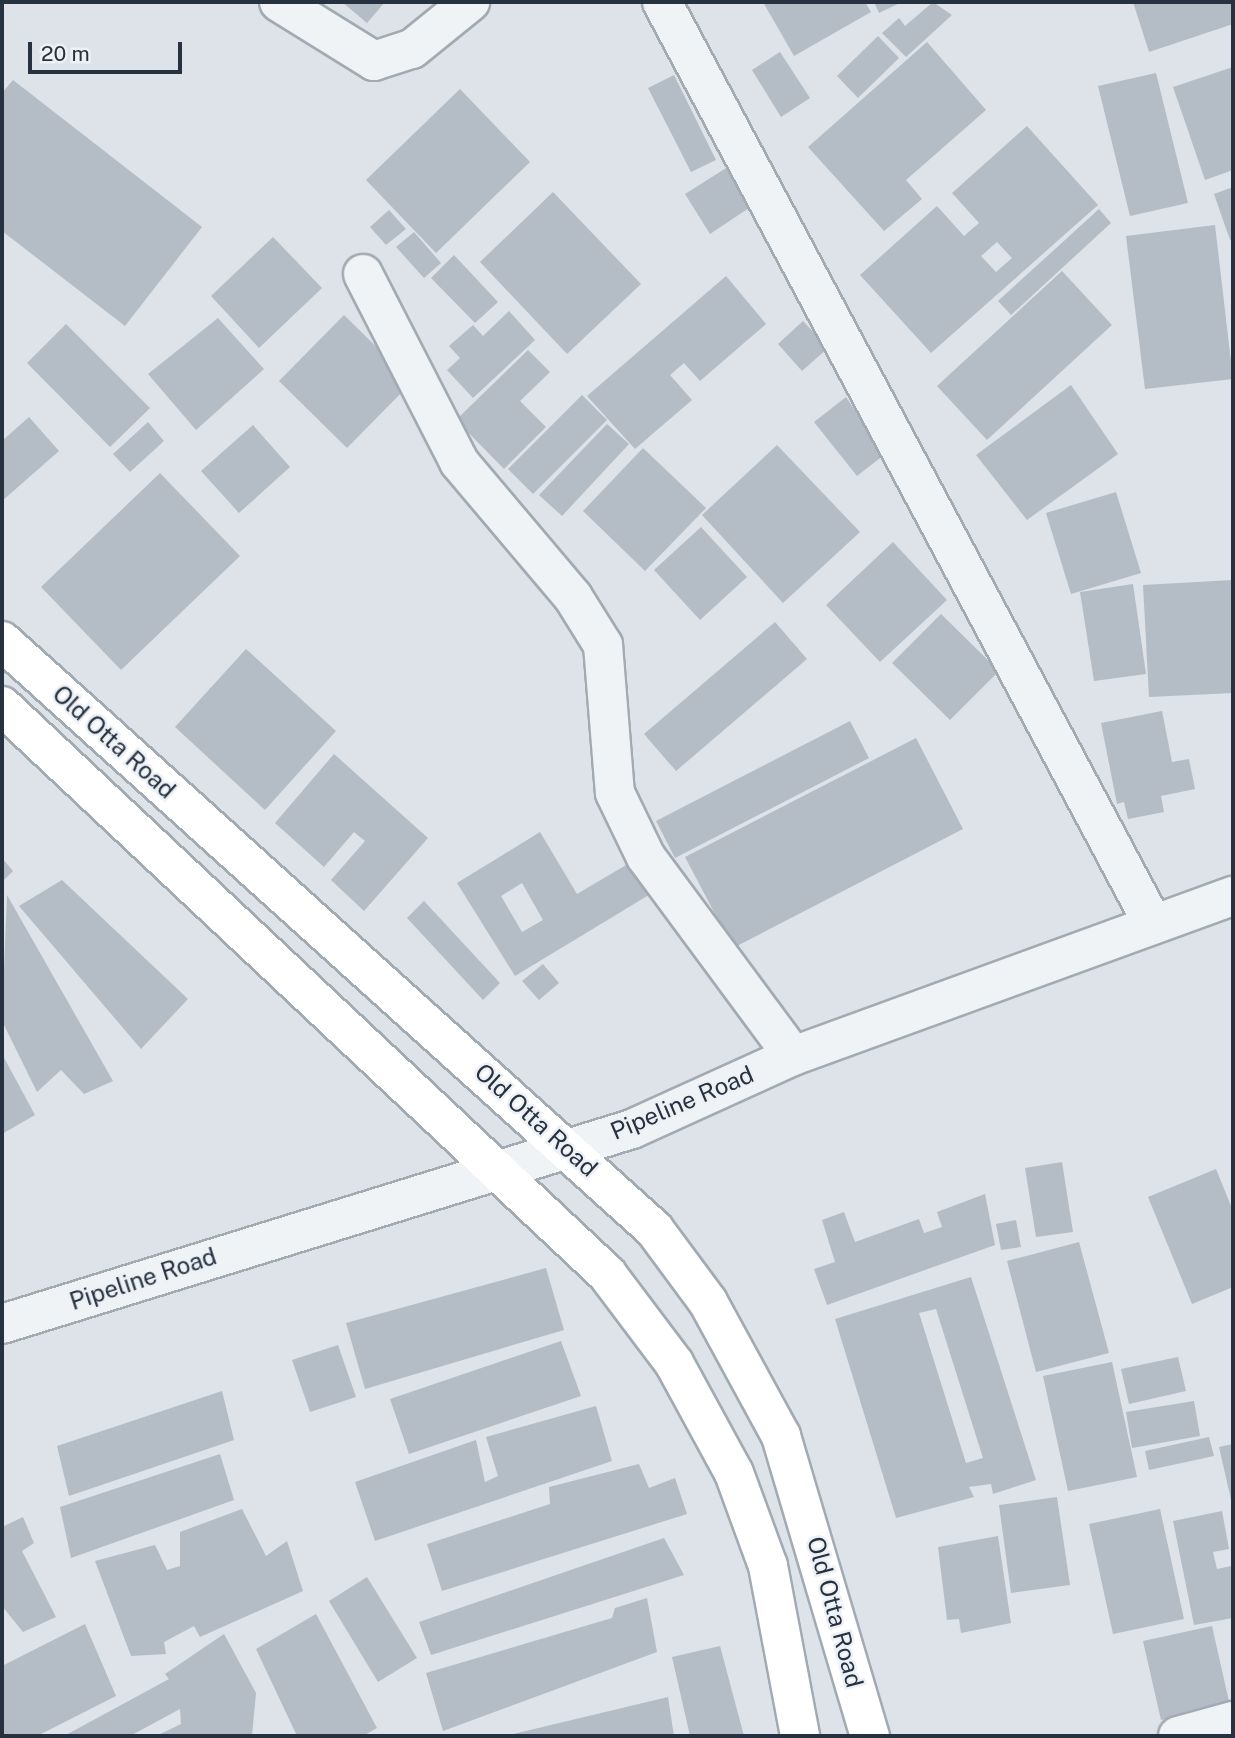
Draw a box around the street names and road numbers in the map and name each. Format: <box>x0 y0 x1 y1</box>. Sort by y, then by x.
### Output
street label: Old Otta Road <box>47 679 181 805</box>
street label: Old Otta Road <box>469 1057 603 1183</box>
street label: Pipeline Road <box>606 1060 758 1146</box>
street label: Pipeline Road <box>66 1242 220 1316</box>
street label: Old Otta Road <box>801 1533 869 1691</box>

